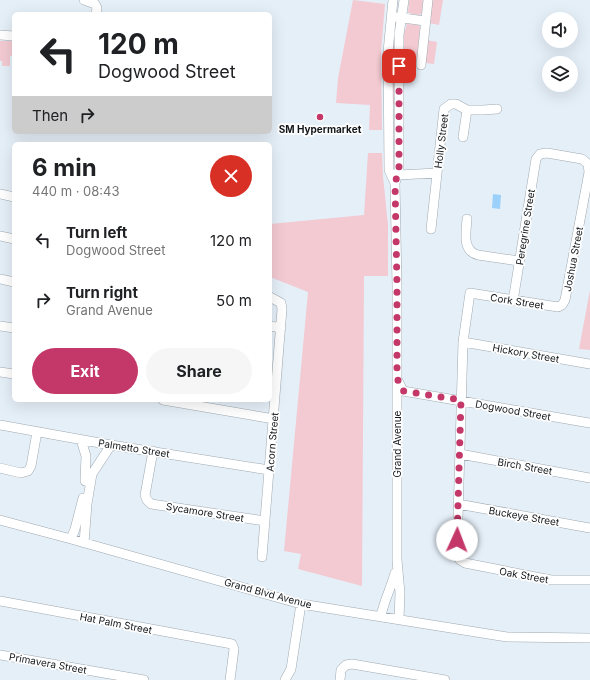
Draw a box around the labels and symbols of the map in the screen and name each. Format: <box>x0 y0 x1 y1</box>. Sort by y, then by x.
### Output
pin <box>382 49 416 83</box>
marker: SM Hypermarket <box>315 112 325 122</box>
street label: Holly Street <box>432 112 450 169</box>
place label: SM Hypermarket <box>279 123 362 136</box>
street label: Peregrine Street <box>513 187 537 266</box>
street label: Joshua Street <box>561 225 585 292</box>
street label: Cork Street <box>490 291 545 311</box>
street label: Hickory Street <box>492 341 561 365</box>
street label: Dogwood Street <box>474 397 552 423</box>
street label: Grand Avenue <box>391 410 403 477</box>
street label: Acorn Street <box>263 411 281 472</box>
street label: Palmetto Street <box>97 436 171 460</box>
street label: Birch Street <box>497 455 554 477</box>
street label: Sycamore Street <box>165 500 245 524</box>
street label: Buckeye Street <box>488 504 561 528</box>
position arrow <box>436 519 478 561</box>
street label: Oak Street <box>498 565 550 585</box>
street label: Grand Blvd Avenue <box>223 576 313 611</box>
street label: Hat Palm Street <box>79 610 154 636</box>
street label: Primavera Street <box>8 650 88 676</box>

